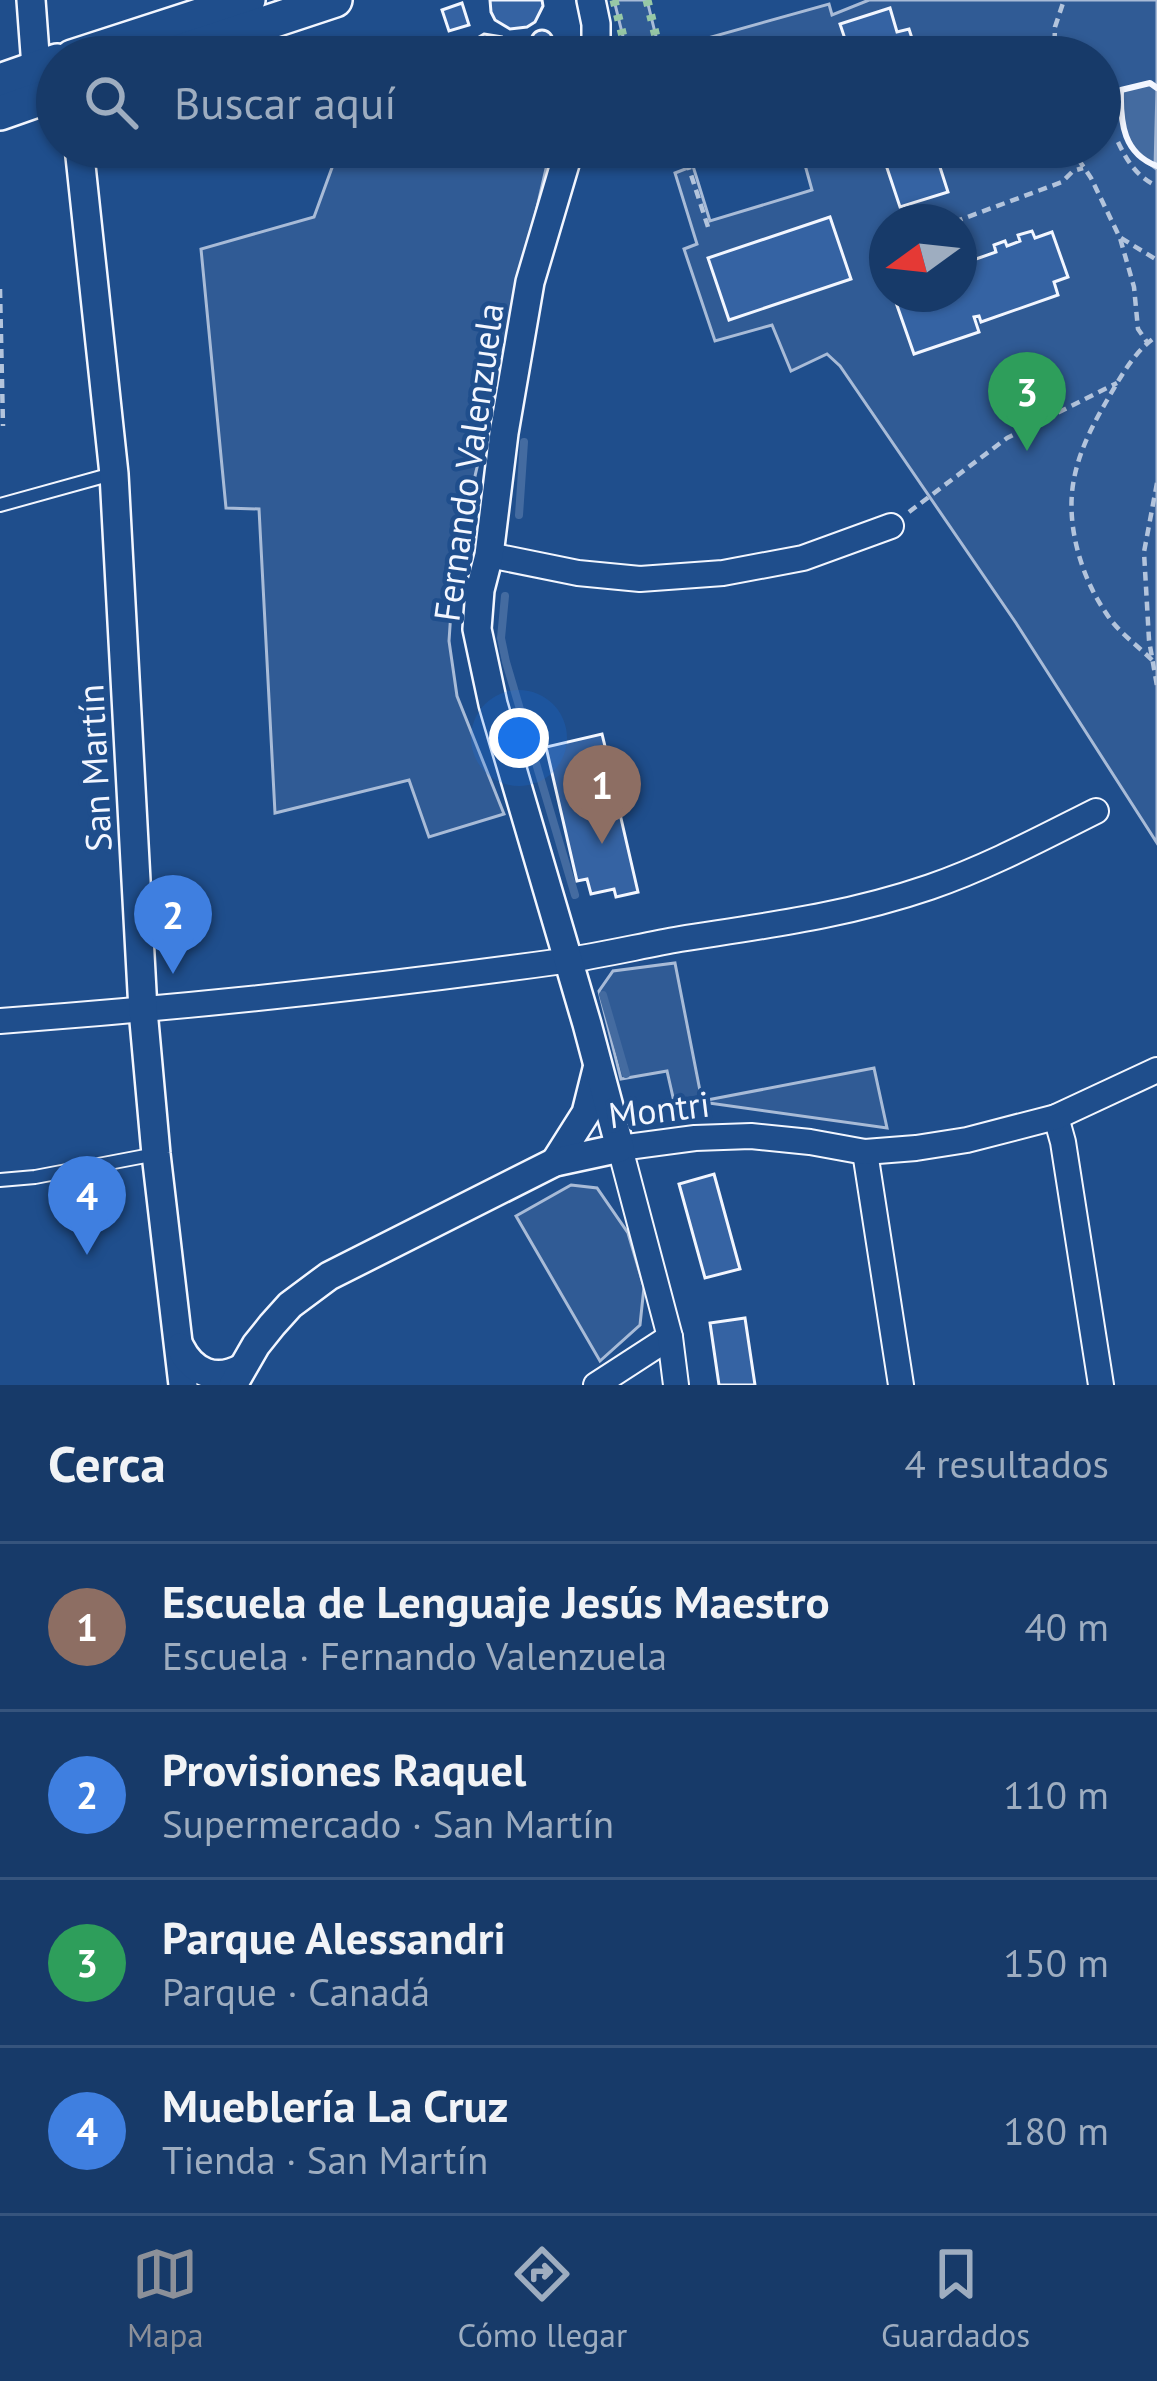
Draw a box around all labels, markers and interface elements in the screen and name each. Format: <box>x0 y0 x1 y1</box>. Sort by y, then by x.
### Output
search box <box>36 36 1121 168</box>
icon: search <box>78 69 144 135</box>
text: Buscar aquí <box>174 73 396 131</box>
north arrow <box>869 204 977 312</box>
street label: Fernando Valenzuela <box>422 300 514 624</box>
pin: 3 <box>988 352 1066 451</box>
street label: San Martín <box>66 683 122 853</box>
your location <box>489 708 549 768</box>
pin: 1 <box>563 745 641 844</box>
pin: 2 <box>134 875 212 974</box>
street label: Montri <box>606 1079 712 1139</box>
pin: 4 <box>48 1156 126 1255</box>
text: Cerca <box>48 1430 166 1496</box>
text: 4 resultados <box>905 1438 1109 1489</box>
text: Escuela de Lenguaje Jesús Maestro <box>162 1572 830 1630</box>
text: 1 <box>76 1601 98 1652</box>
text: 40 m <box>1024 1601 1109 1652</box>
text: Escuela · Fernando Valenzuela <box>162 1630 667 1681</box>
text: Provisiones Raquel <box>162 1740 526 1798</box>
text: 2 <box>76 1769 98 1820</box>
text: 110 m <box>1003 1769 1109 1820</box>
text: Supermercado · San Martín <box>162 1798 614 1849</box>
text: Parque Alessandri <box>162 1908 506 1966</box>
text: 3 <box>76 1937 98 1988</box>
text: 150 m <box>1003 1937 1109 1988</box>
text: Parque · Canadá <box>162 1966 430 2017</box>
text: Mueblería La Cruz <box>162 2076 508 2134</box>
text: 4 <box>76 2105 98 2156</box>
text: 180 m <box>1003 2105 1109 2156</box>
text: Tienda · San Martín <box>162 2134 488 2185</box>
tab: Mapa <box>127 2241 204 2356</box>
tab: Cómo llegar <box>457 2241 627 2356</box>
tab: Guardados <box>881 2241 1030 2356</box>

